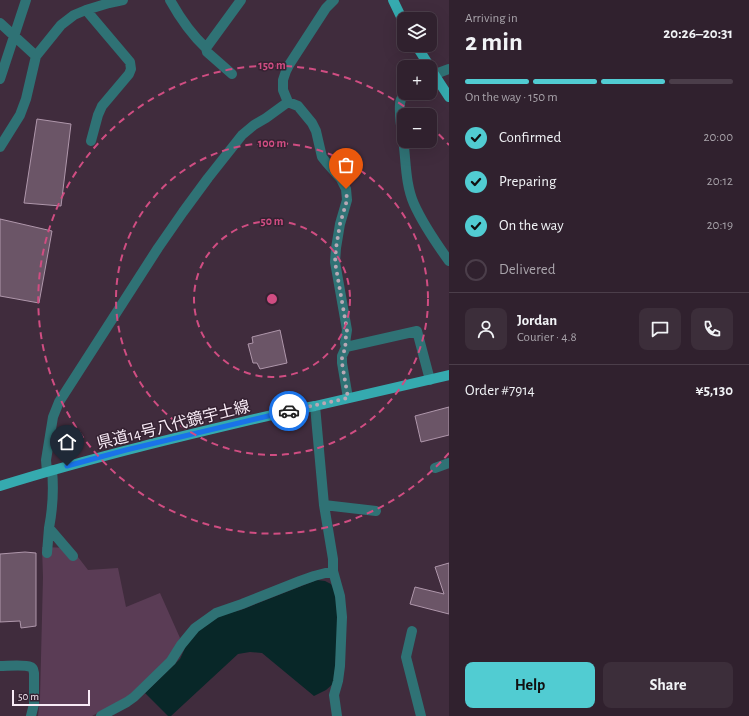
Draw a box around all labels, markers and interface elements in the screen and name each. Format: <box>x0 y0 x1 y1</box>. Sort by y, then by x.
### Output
map controls <box>397 12 437 148</box>
button: layers <box>397 12 437 52</box>
text: Arriving in <box>465 12 518 25</box>
text: 20:26–20:31 <box>663 26 733 41</box>
text: 2 min <box>465 29 523 55</box>
text: 150 m <box>258 59 286 71</box>
button: + <box>397 60 437 100</box>
text: On the way · 150 m <box>465 91 558 104</box>
button: − <box>397 108 437 148</box>
icon: check <box>465 127 487 149</box>
text: Confirmed <box>499 130 561 145</box>
text: 20:00 <box>704 131 733 144</box>
text: 100 m <box>258 137 286 149</box>
pin <box>329 148 363 189</box>
icon: bag <box>335 154 357 176</box>
icon: check <box>465 171 487 193</box>
text: Preparing <box>499 174 556 189</box>
text: 20:12 <box>707 175 733 188</box>
text: 50 m <box>261 215 284 227</box>
icon: check <box>465 215 487 237</box>
text: On the way <box>499 218 564 233</box>
text: 20:19 <box>707 219 733 232</box>
text: Delivered <box>499 262 556 277</box>
centre of rings <box>265 292 279 306</box>
button: person <box>465 308 507 350</box>
button: chat <box>639 308 681 350</box>
button: phone <box>691 308 733 350</box>
text: Jordan <box>517 313 557 328</box>
text: Courier · 4.8 <box>517 331 577 344</box>
text: Order #7914 <box>465 383 535 398</box>
text: ¥5,130 <box>696 383 733 398</box>
courier <box>269 391 309 431</box>
street label: 県道14号八代鏡宇土線 <box>95 397 251 452</box>
icon: car <box>278 400 300 422</box>
pin <box>50 425 84 466</box>
icon: home <box>56 431 78 453</box>
button: Help <box>465 662 595 708</box>
button: Share <box>603 662 733 708</box>
scale bar <box>12 688 90 707</box>
text: 50 m <box>18 691 39 702</box>

